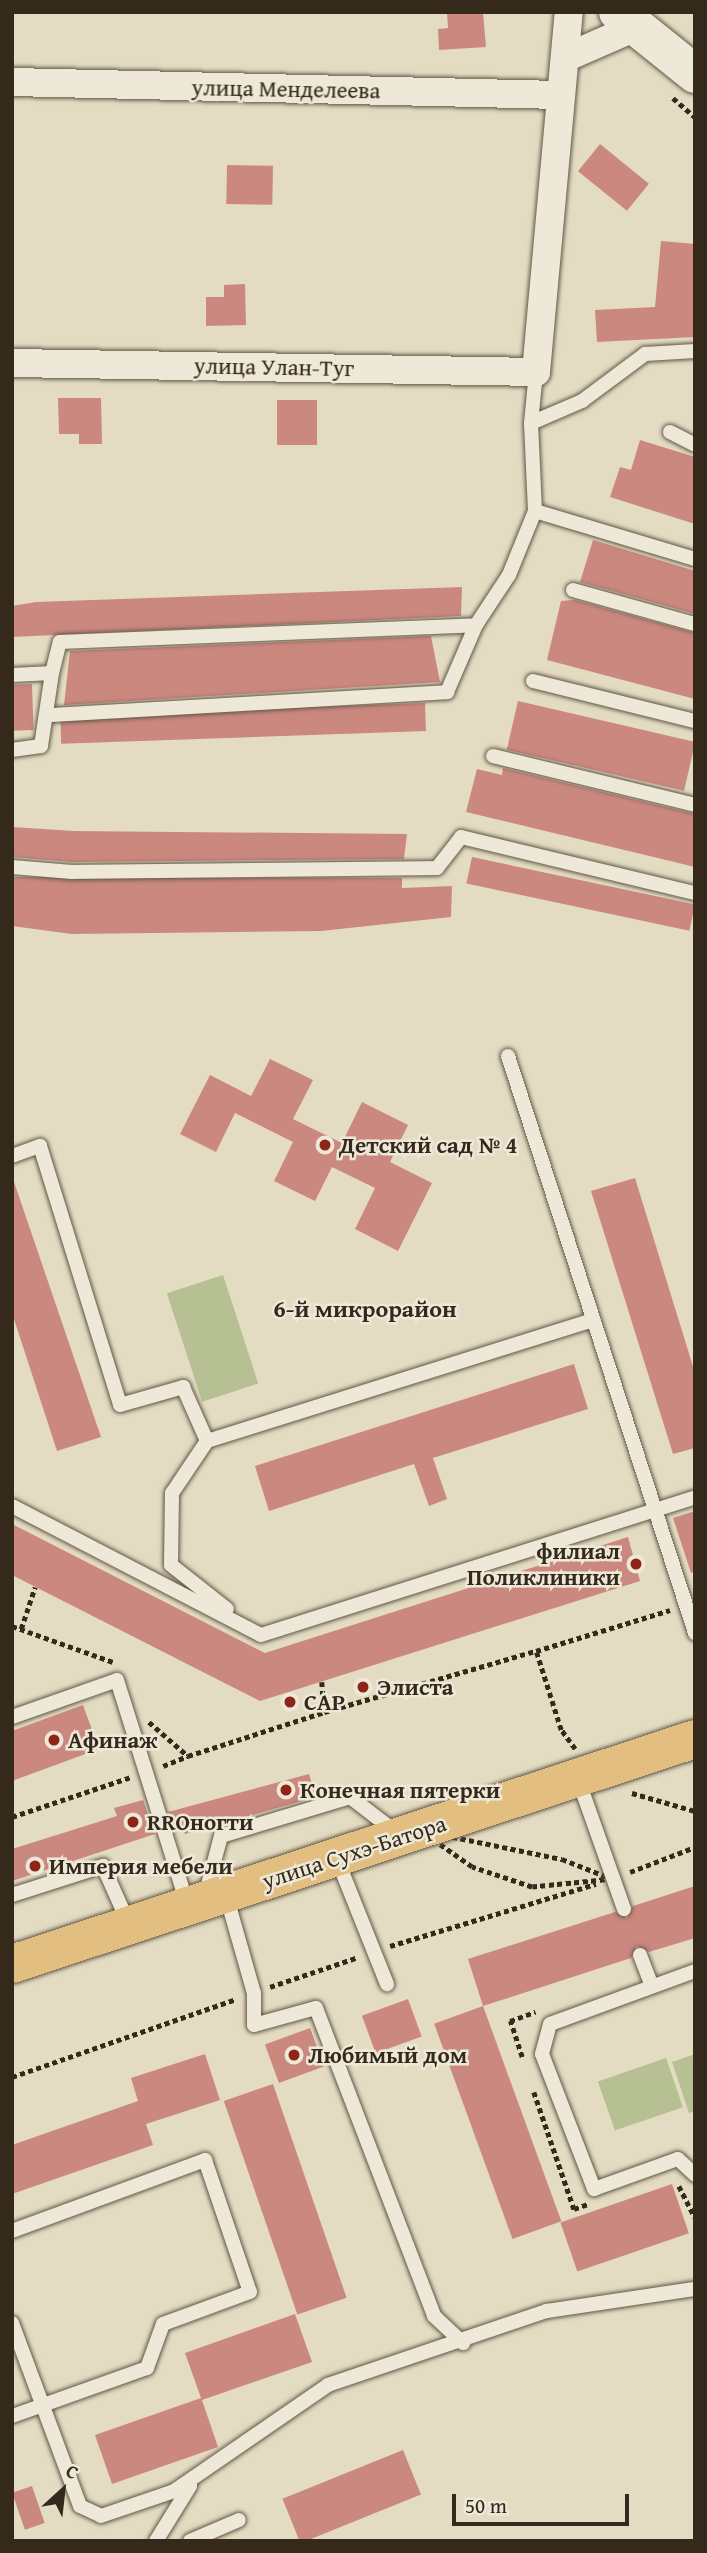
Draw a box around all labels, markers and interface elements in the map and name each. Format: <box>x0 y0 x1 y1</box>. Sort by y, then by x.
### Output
street label: улица Менделеева <box>191 74 381 104</box>
street label: улица Улан-Туг <box>194 352 354 382</box>
place label: Детский сад № 4 <box>339 1131 517 1159</box>
marker: Детский сад № 4 <box>317 1137 333 1153</box>
district label: 6-й микрорайон <box>273 1295 457 1323</box>
place label: филиал Поликлиники <box>467 1537 620 1591</box>
marker: филиал Поликлиники <box>626 1554 646 1574</box>
place label: Элиста <box>377 1673 454 1701</box>
marker: Элиста <box>355 1679 371 1695</box>
place label: САР <box>304 1688 345 1716</box>
marker: САР <box>282 1694 298 1710</box>
place label: Афинаж <box>68 1726 157 1754</box>
marker: Афинаж <box>46 1732 62 1748</box>
place label: Конечная пятерки <box>300 1776 500 1804</box>
marker: Конечная пятерки <box>278 1782 294 1798</box>
place label: RROногти <box>147 1808 253 1836</box>
street label: улица Сухэ-Батора <box>258 1809 450 1895</box>
marker: RROногти <box>125 1814 141 1830</box>
place label: Империя мебели <box>49 1852 233 1880</box>
marker: Империя мебели <box>27 1858 43 1874</box>
place label: Любимый дом <box>308 2041 467 2069</box>
marker: Любимый дом <box>286 2047 302 2063</box>
north arrow <box>28 2455 98 2525</box>
text: С <box>61 2456 84 2486</box>
scale bar <box>455 2480 632 2524</box>
text: 50 m <box>465 2490 507 2521</box>

